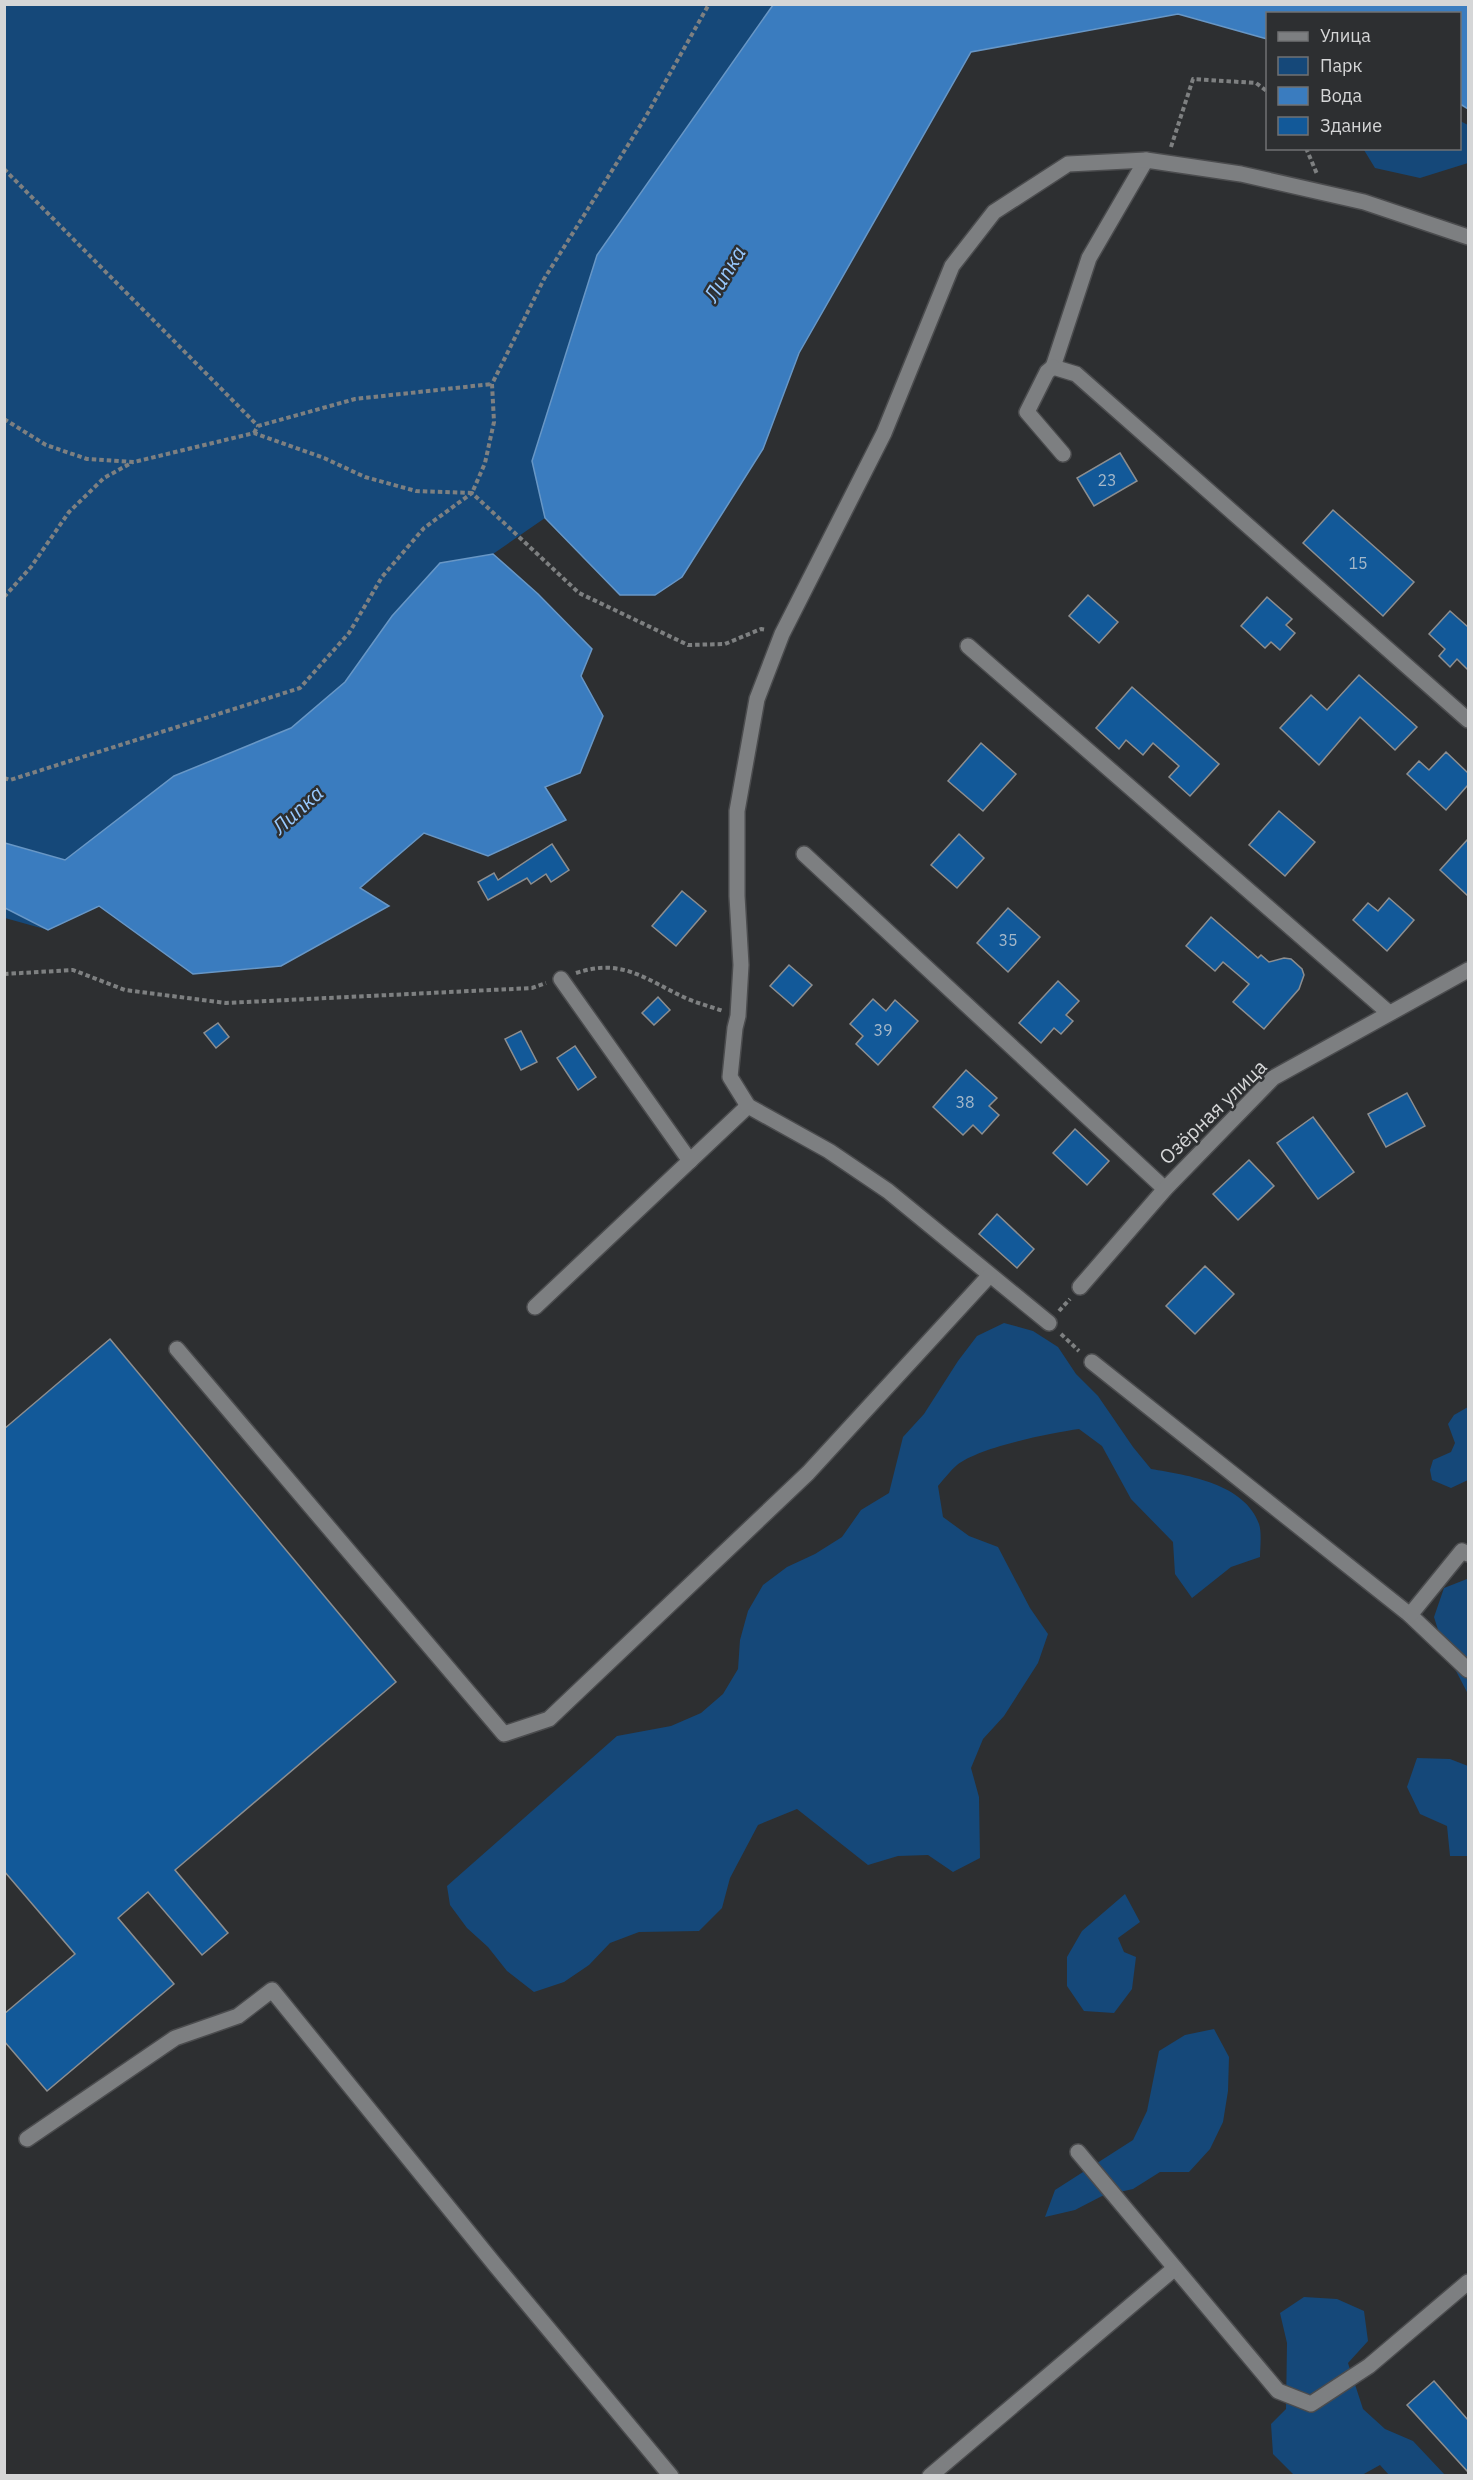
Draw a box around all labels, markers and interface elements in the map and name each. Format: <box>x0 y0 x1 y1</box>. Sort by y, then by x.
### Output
legend <box>1266 12 1461 150</box>
text: Улица <box>1320 24 1371 47</box>
text: Парк <box>1320 54 1363 77</box>
text: Вода <box>1320 84 1363 107</box>
text: Здание <box>1320 114 1382 137</box>
water label: Липка <box>696 240 752 307</box>
house number: 23 <box>1097 470 1117 490</box>
house number: 15 <box>1348 553 1368 573</box>
water label: Липка <box>265 779 329 841</box>
house number: 35 <box>998 930 1018 950</box>
house number: 39 <box>873 1020 893 1040</box>
street label: Озёрная улица <box>1153 1053 1273 1170</box>
house number: 38 <box>955 1092 975 1112</box>

